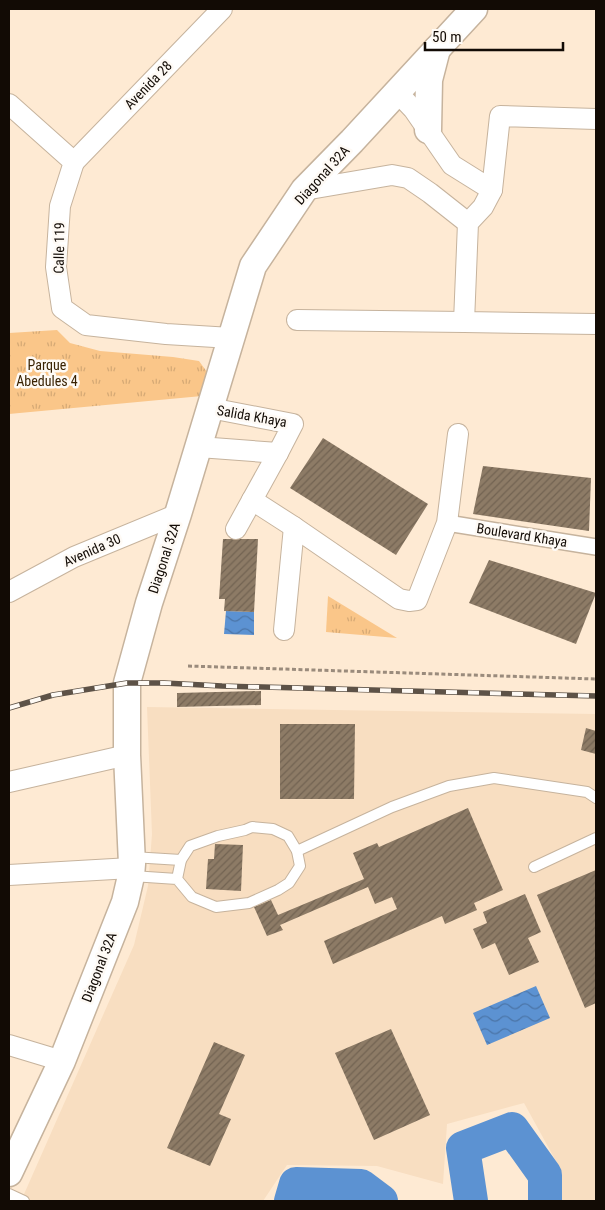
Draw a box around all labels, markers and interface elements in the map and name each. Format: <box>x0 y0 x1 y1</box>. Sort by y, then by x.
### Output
scale bar <box>425 20 562 52</box>
text: 50 m <box>432 28 462 46</box>
street label: Avenida 28 <box>121 57 175 112</box>
street label: Diagonal 32A <box>291 142 353 208</box>
street label: Calle 119 <box>51 222 67 274</box>
park label: Parque Abedules 4 <box>16 357 78 389</box>
street label: Salida Khaya <box>216 402 288 430</box>
street label: Boulevard Khaya <box>476 520 568 550</box>
street label: Diagonal 32A <box>145 521 183 595</box>
street label: Avenida 30 <box>61 530 123 570</box>
street label: Diagonal 32A <box>78 930 120 1004</box>

